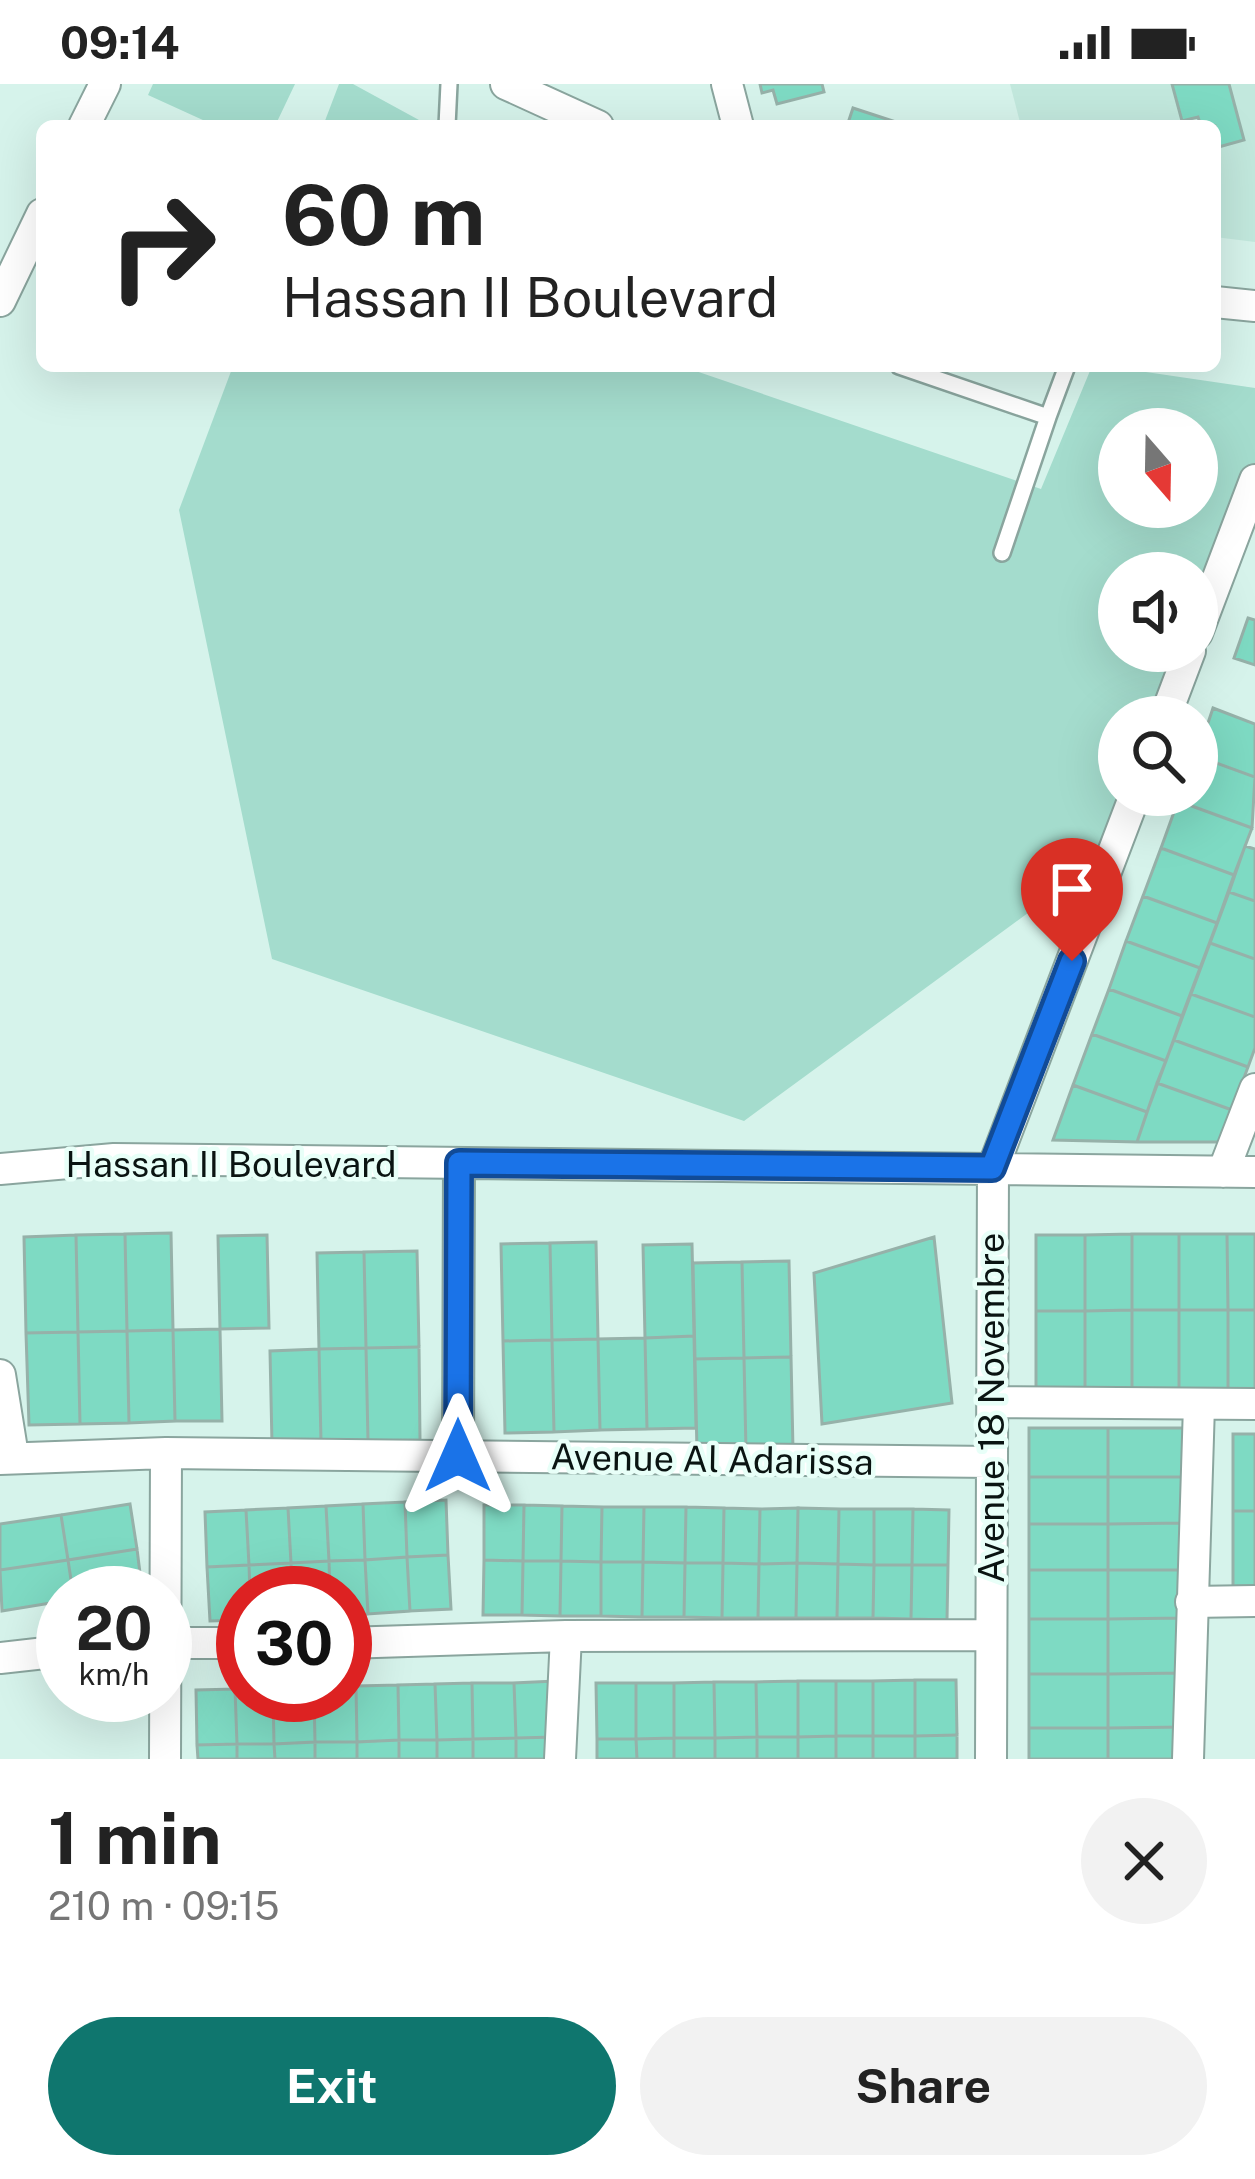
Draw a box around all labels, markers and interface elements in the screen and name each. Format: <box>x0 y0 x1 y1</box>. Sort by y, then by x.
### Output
text: 09:14 <box>60 16 179 69</box>
text: 60 m <box>282 165 486 264</box>
icon: right <box>84 168 240 324</box>
text: Hassan II Boulevard <box>282 266 778 329</box>
north arrow <box>1098 408 1218 528</box>
map controls <box>1098 408 1218 816</box>
button: sound <box>1098 552 1218 672</box>
button: search <box>1098 696 1218 816</box>
pin <box>1021 838 1123 961</box>
icon: arrive <box>1039 856 1105 922</box>
street label: Hassan II Boulevard <box>66 1143 396 1185</box>
street label: Avenue 18 Novembre <box>970 1233 1012 1583</box>
position arrow <box>395 1393 521 1519</box>
street label: Avenue Al Adarissa <box>550 1435 874 1483</box>
speed limit sign: 30 <box>216 1566 372 1722</box>
text: 20 <box>76 1593 152 1664</box>
text: km/h <box>79 1656 149 1692</box>
text: 1 min <box>48 1796 222 1880</box>
button: close <box>1081 1798 1207 1924</box>
text: 210 m · 09:15 <box>48 1883 279 1929</box>
button: Exit <box>48 2017 616 2155</box>
button: Share <box>640 2017 1207 2155</box>

